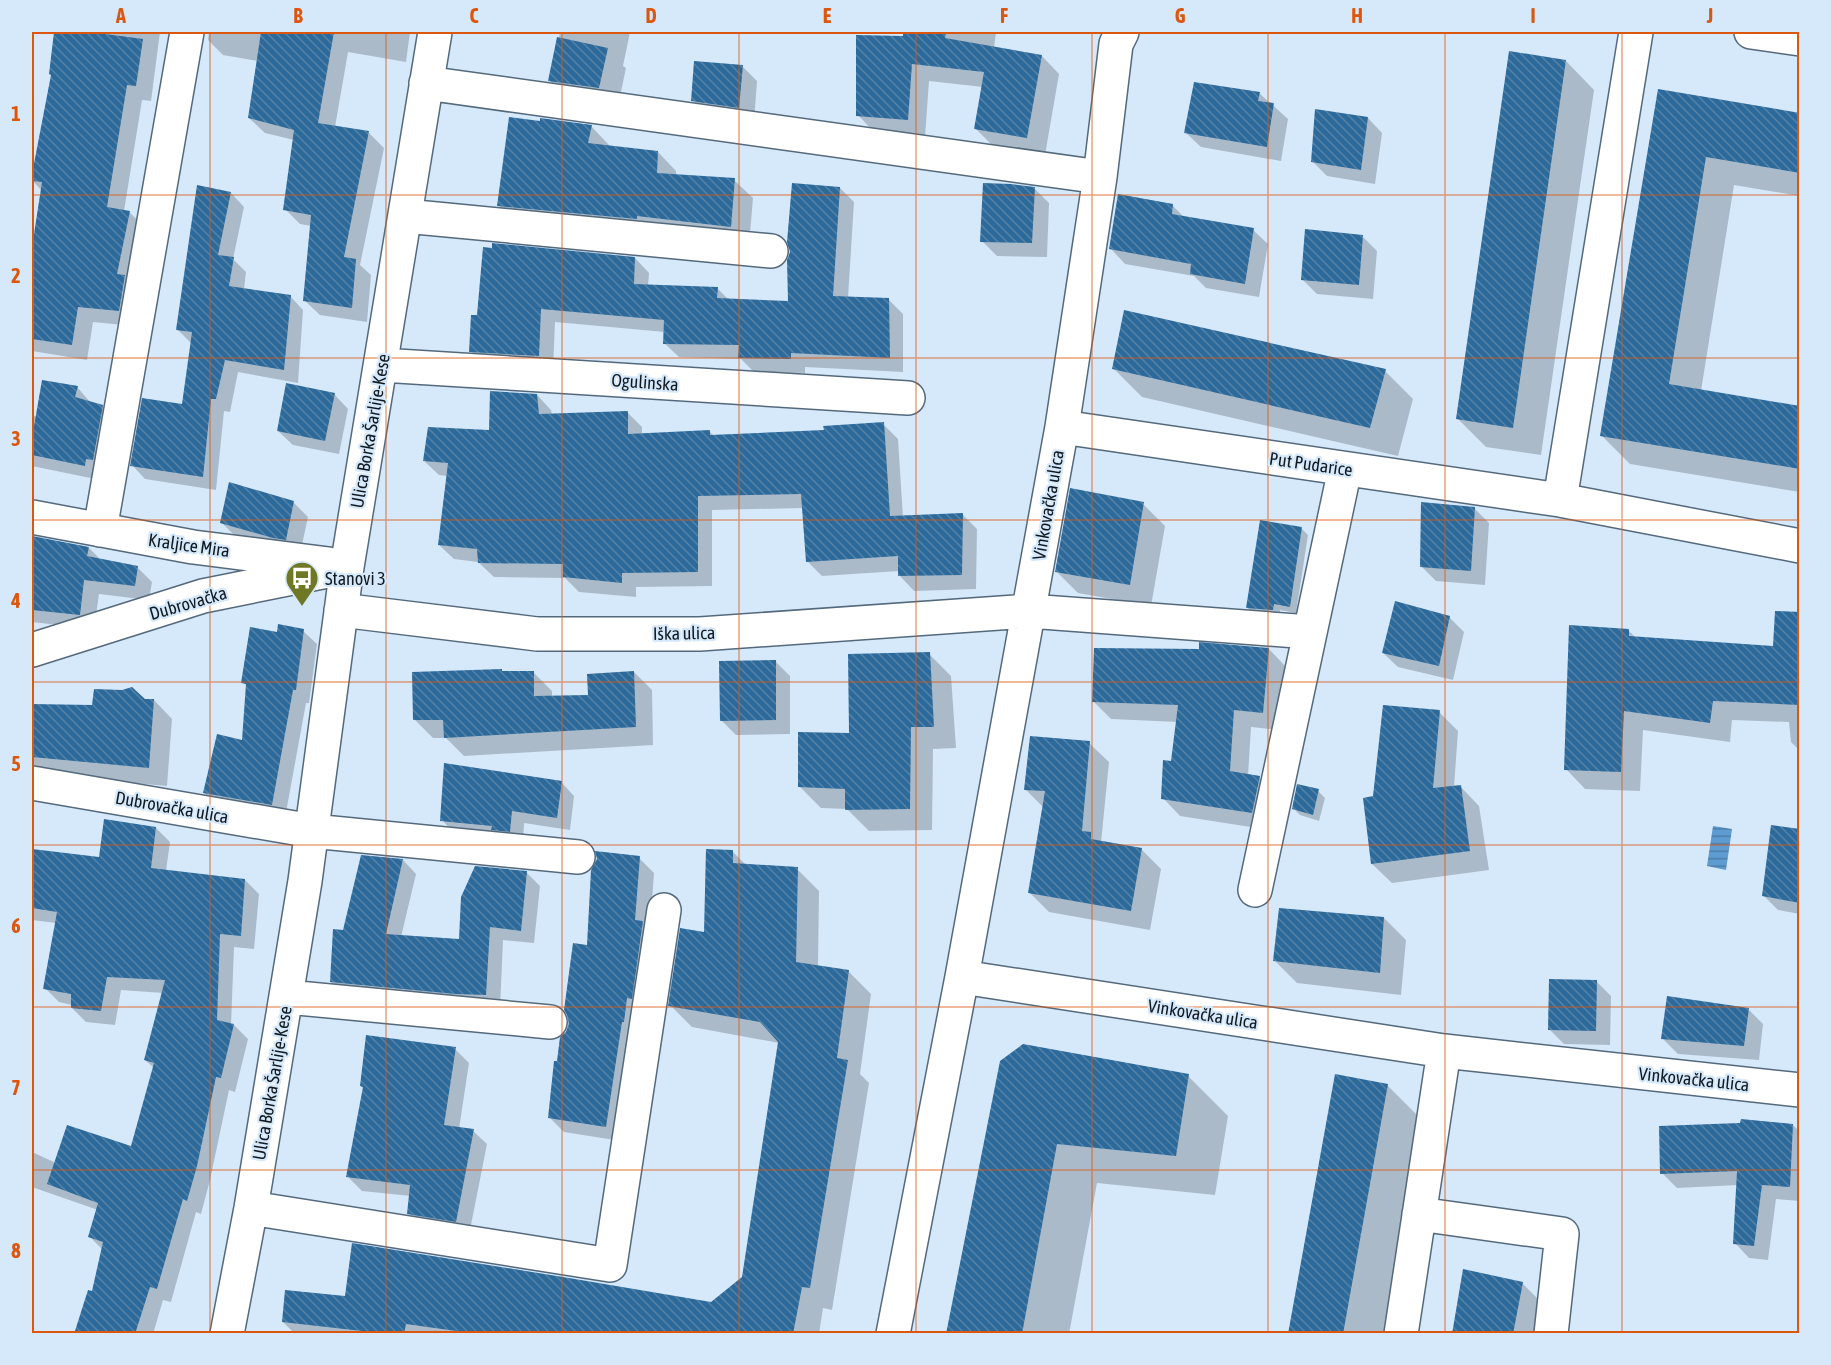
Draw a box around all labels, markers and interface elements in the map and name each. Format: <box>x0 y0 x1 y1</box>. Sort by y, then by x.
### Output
text: A <box>115 4 126 27</box>
text: B <box>293 4 303 27</box>
text: C <box>470 4 479 27</box>
text: D <box>645 4 657 27</box>
text: E <box>823 4 832 27</box>
text: F <box>1000 4 1008 27</box>
text: G <box>1175 4 1186 27</box>
text: H <box>1351 4 1363 27</box>
text: I <box>1530 4 1536 27</box>
text: J <box>1706 4 1713 27</box>
text: 1 <box>11 102 21 125</box>
text: 2 <box>11 264 21 287</box>
street label: Ulica Borka Šarlije-Kese <box>346 352 394 510</box>
street label: Ogulinska <box>611 369 679 395</box>
text: 3 <box>11 427 21 450</box>
street label: Vinkovačka ulica <box>1028 448 1068 562</box>
street label: Put Pudarice <box>1268 448 1354 480</box>
street label: Kraljice Mira <box>147 529 231 561</box>
bus stop icon: Stanovi 3 <box>284 560 320 607</box>
place label: Stanovi 3 <box>325 568 386 589</box>
street label: Dubrovačka <box>147 582 229 624</box>
text: 4 <box>10 589 21 612</box>
street label: Iška ulica <box>653 622 715 644</box>
text: 5 <box>11 752 21 775</box>
street label: Dubrovačka ulica <box>114 787 230 827</box>
text: 6 <box>11 914 21 937</box>
street label: Vinkovačka ulica <box>1146 995 1260 1033</box>
street label: Ulica Borka Šarlije-Kese <box>248 1004 296 1162</box>
street label: Vinkovačka ulica <box>1638 1063 1750 1095</box>
text: 7 <box>11 1076 21 1099</box>
text: 8 <box>11 1239 21 1262</box>

